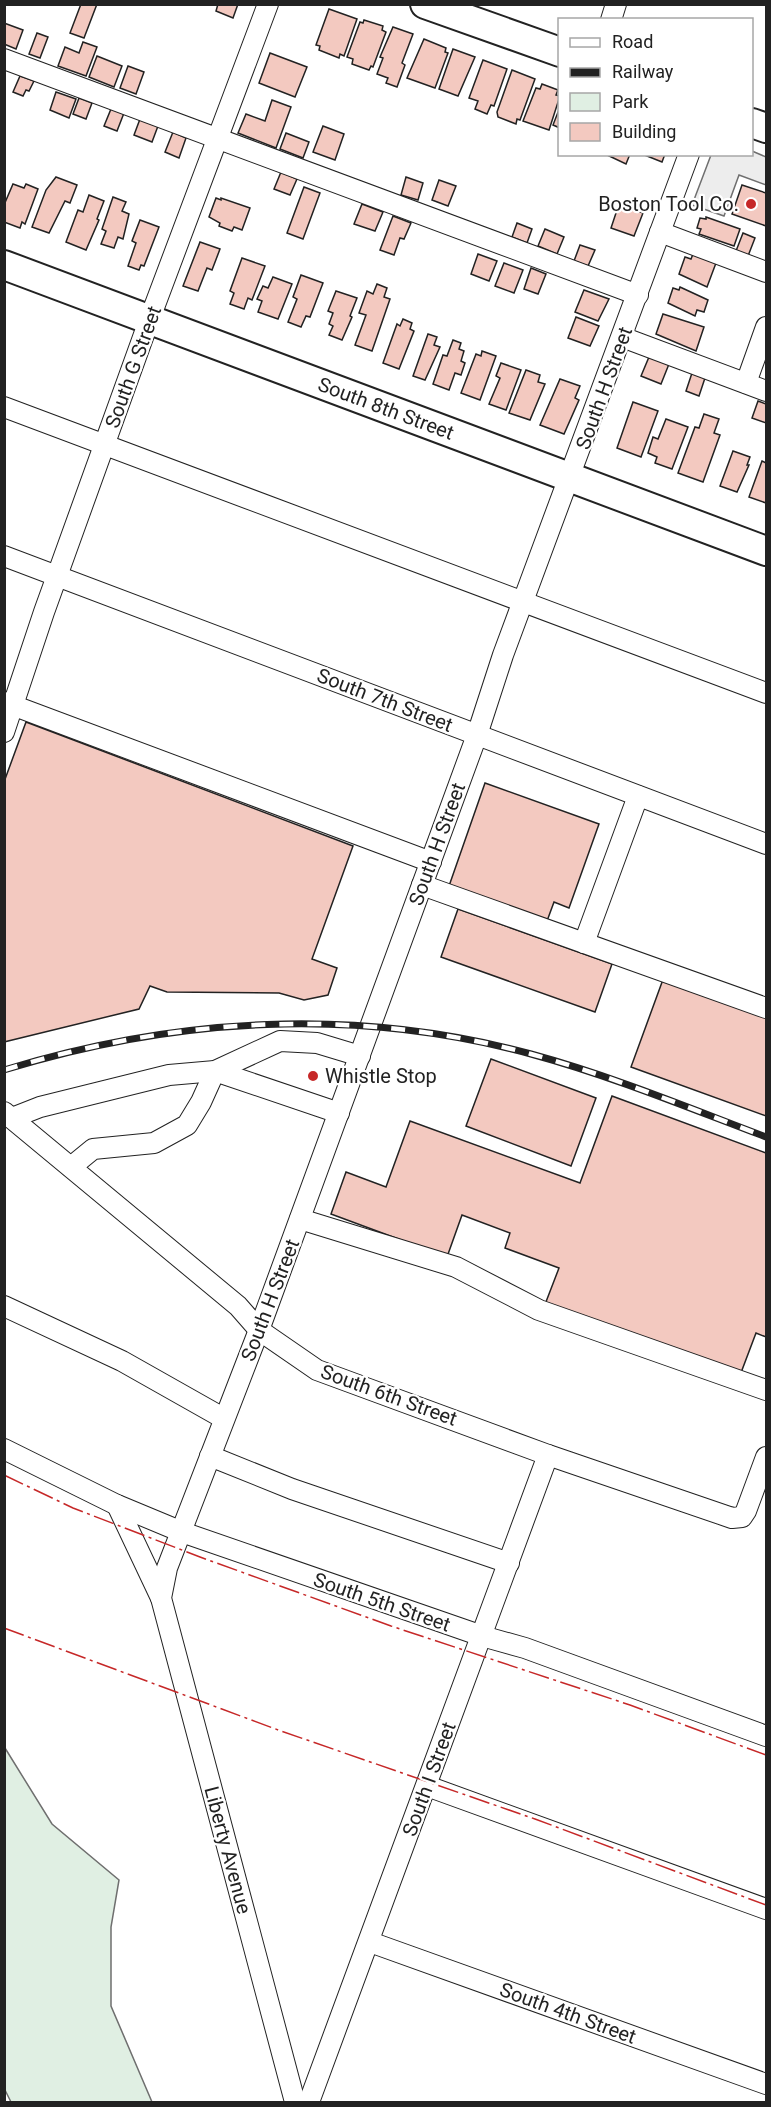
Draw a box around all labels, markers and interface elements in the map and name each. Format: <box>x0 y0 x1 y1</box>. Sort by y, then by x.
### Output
legend <box>558 18 753 156</box>
text: Road <box>612 31 653 52</box>
text: Railway <box>612 61 674 82</box>
text: Park <box>612 91 649 112</box>
text: Building <box>612 121 676 142</box>
place label: Boston Tool Co. <box>598 192 739 216</box>
marker: Boston Tool Co. <box>744 197 758 211</box>
street label: South G Street <box>100 303 166 431</box>
street label: South H Street <box>571 323 637 453</box>
street label: South 8th Street <box>315 372 457 445</box>
street label: South 7th Street <box>314 663 456 737</box>
street label: South H Street <box>404 779 470 909</box>
place label: Whistle Stop <box>325 1064 437 1088</box>
marker: Whistle Stop <box>306 1069 320 1083</box>
street label: South H Street <box>236 1236 304 1364</box>
street label: South 6th Street <box>318 1359 460 1431</box>
street label: South 5th Street <box>310 1567 454 1637</box>
street label: South I Street <box>397 1719 461 1839</box>
street label: Liberty Avenue <box>199 1784 257 1916</box>
street label: South 4th Street <box>497 1977 639 2049</box>

